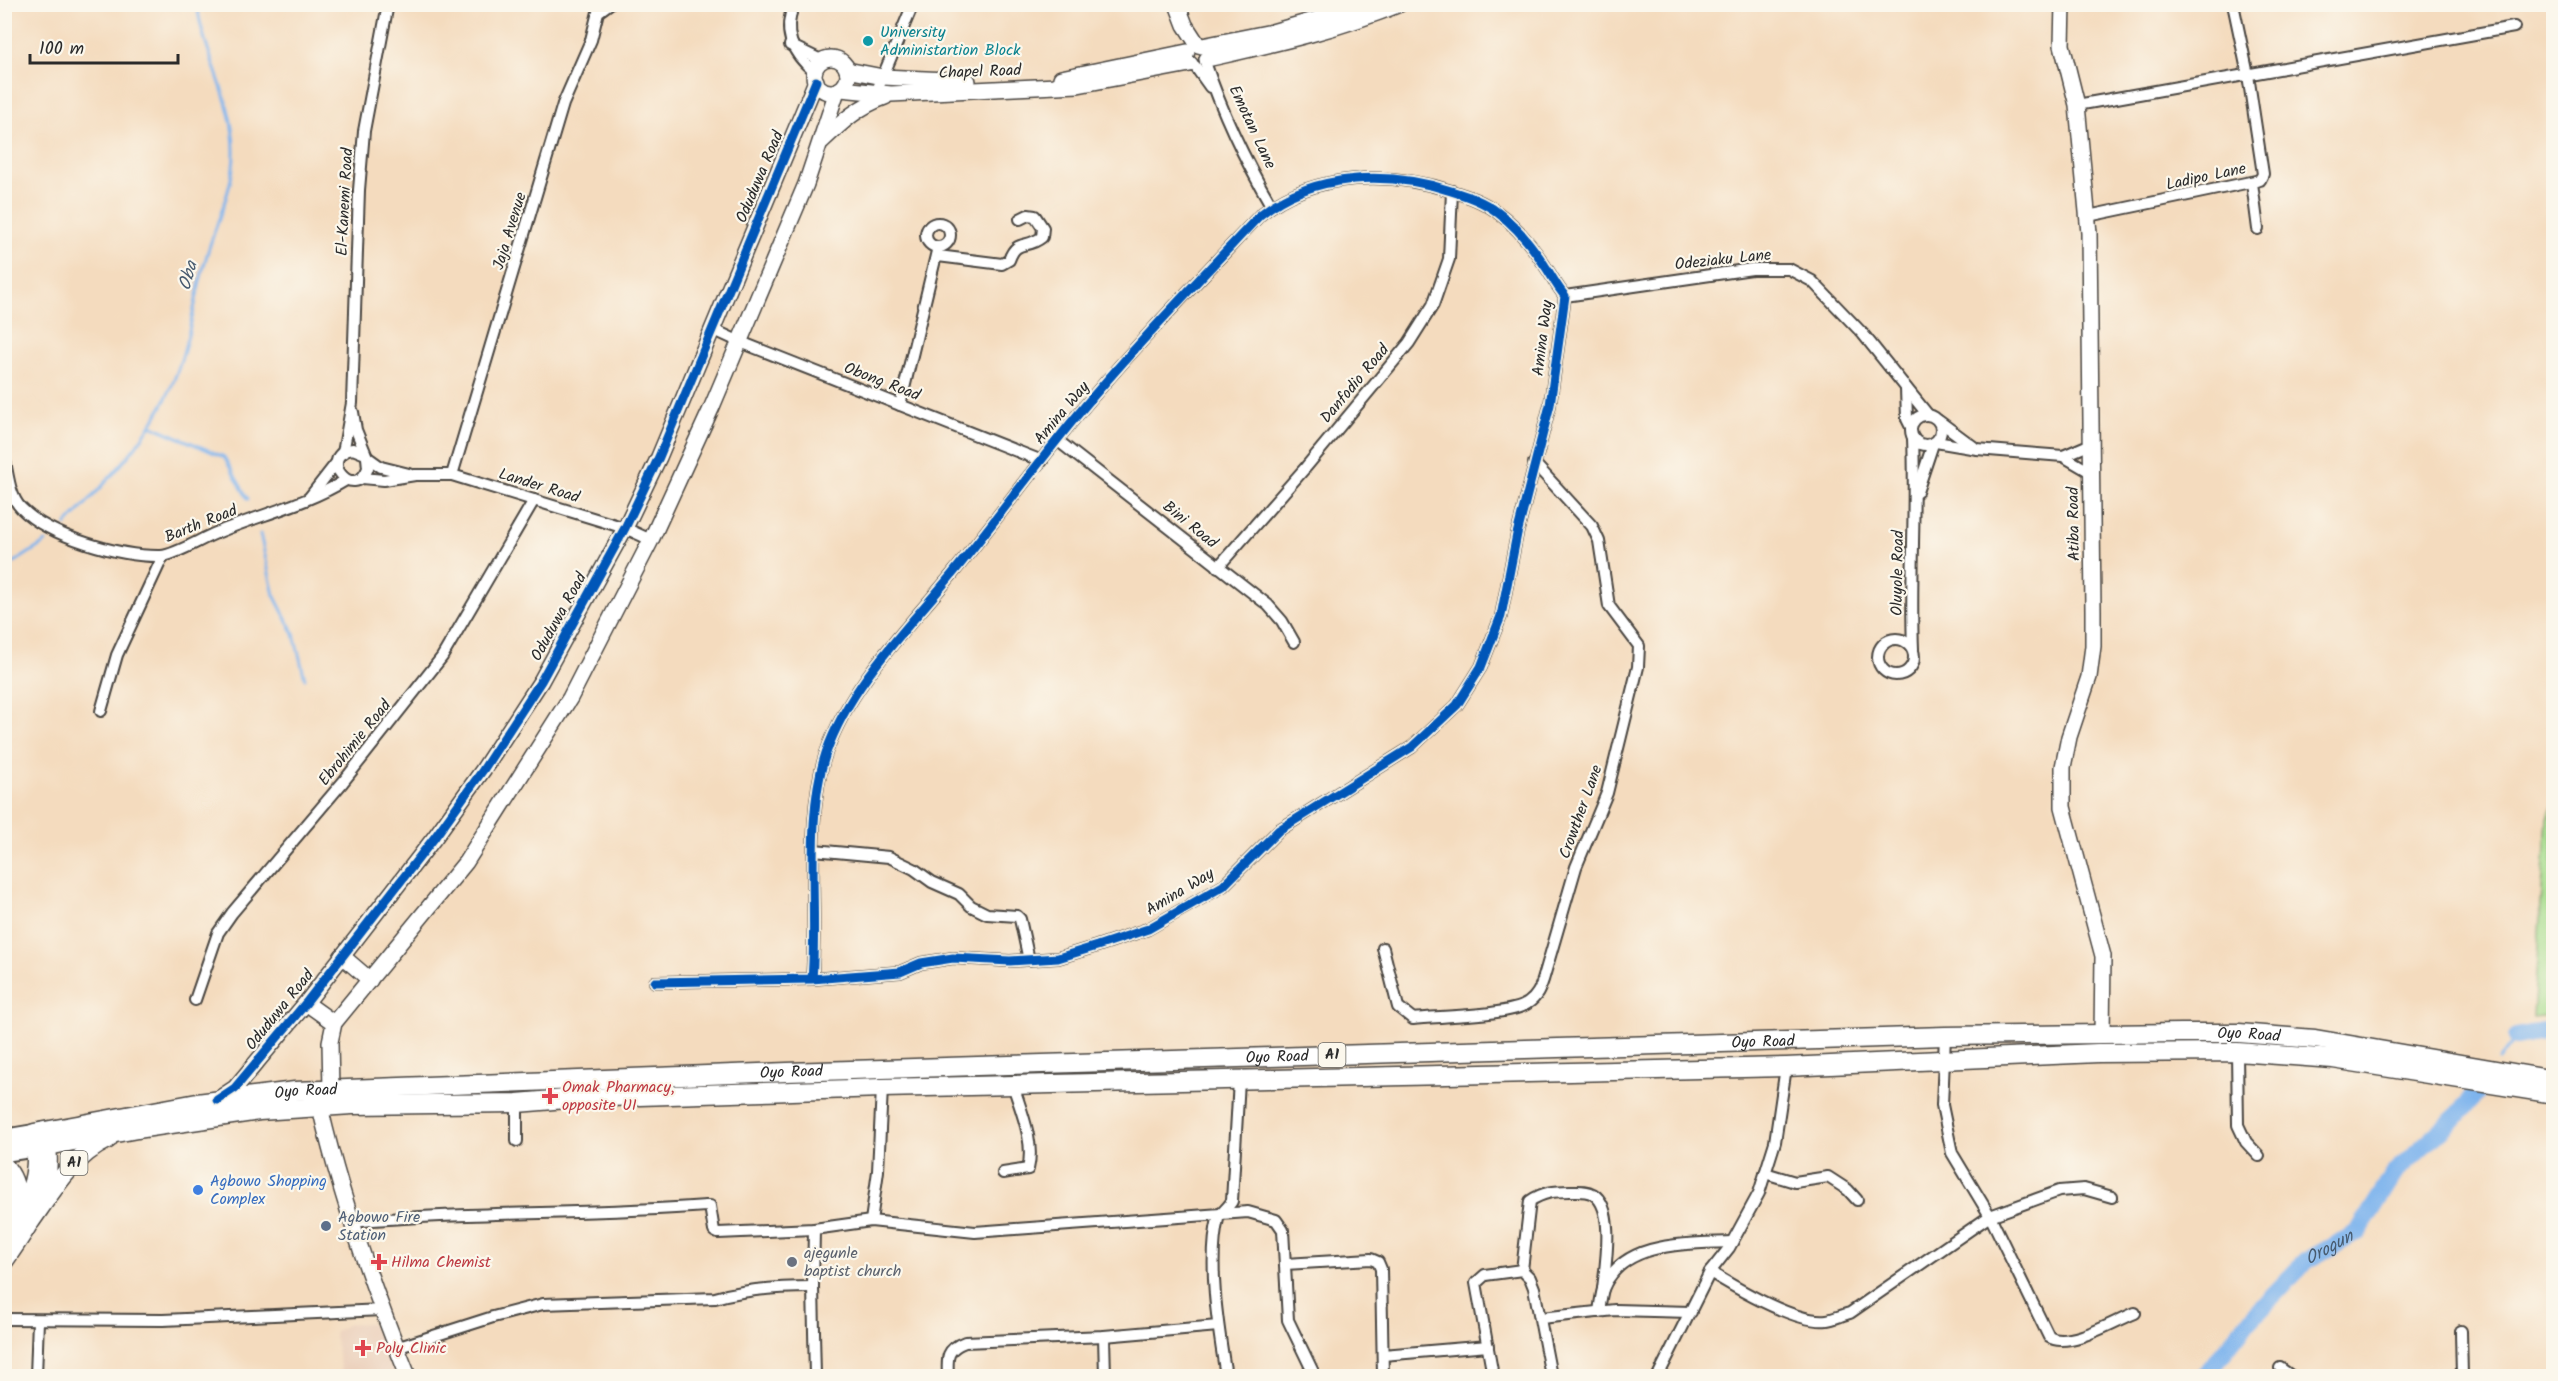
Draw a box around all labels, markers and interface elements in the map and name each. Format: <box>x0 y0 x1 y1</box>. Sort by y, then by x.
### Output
place label: University Administartion Block <box>880 20 1021 63</box>
scale bar <box>30 27 178 65</box>
marker: University Administartion Block <box>861 34 875 48</box>
text: 100 m <box>39 35 84 64</box>
street label: Chapel Road <box>938 58 1023 86</box>
street label: Emotan Lane <box>1222 81 1282 173</box>
street label: Oduduwa Road <box>729 126 791 227</box>
street label: El-Kanemi Road <box>330 146 360 257</box>
street label: Ladipo Lane <box>2164 156 2248 198</box>
street label: Jaja Avenue <box>486 189 534 273</box>
street label: Odeziaku Lane <box>1673 243 1773 277</box>
water label: Oba <box>171 257 207 294</box>
street label: Amina Way <box>1526 298 1560 377</box>
street label: Danfodio Road <box>1314 338 1396 429</box>
street label: Obong Road <box>840 356 925 408</box>
street label: Amina Way <box>1028 375 1096 450</box>
street label: Lander Road <box>495 462 584 510</box>
street label: Atiba Road <box>2061 486 2087 561</box>
street label: Bini Road <box>1157 495 1224 556</box>
street label: Barth Road <box>161 498 242 550</box>
street label: Oluyole Road <box>1885 529 1911 616</box>
street label: Oduduwa Road <box>524 567 594 666</box>
street label: Ebrohimie Road <box>312 694 398 792</box>
street label: Crowther Lane <box>1552 761 1610 863</box>
street label: Amina Way <box>1141 861 1220 922</box>
street label: Oduduwa Road <box>239 963 321 1056</box>
street label: Oyo Road <box>2217 1021 2282 1049</box>
street label: Oyo Road <box>1731 1028 1796 1055</box>
street label: Oyo Road <box>1245 1043 1310 1070</box>
road number: A1 <box>1318 1043 1346 1067</box>
street label: Oyo Road <box>759 1058 824 1086</box>
place label: Omak Pharmacy, opposite UI <box>562 1075 675 1118</box>
street label: Oyo Road <box>273 1077 339 1106</box>
marker: Omak Pharmacy, opposite UI <box>543 1089 557 1103</box>
road number: A1 <box>60 1151 88 1175</box>
place label: Agbowo Shopping Complex <box>210 1169 327 1212</box>
marker: Agbowo Shopping Complex <box>191 1183 205 1197</box>
place label: Agbowo Fire Station <box>338 1205 420 1248</box>
marker: Agbowo Fire Station <box>319 1219 333 1233</box>
water label: Orogun <box>2300 1222 2360 1273</box>
place label: ajegunle baptist church <box>804 1241 901 1284</box>
place label: Hilma Chemist <box>391 1250 492 1275</box>
marker: Hilma Chemist <box>372 1255 386 1269</box>
marker: ajegunle baptist church <box>785 1255 799 1269</box>
place label: Poly Clinic <box>376 1336 447 1361</box>
marker: Poly Clinic <box>354 1339 372 1357</box>

